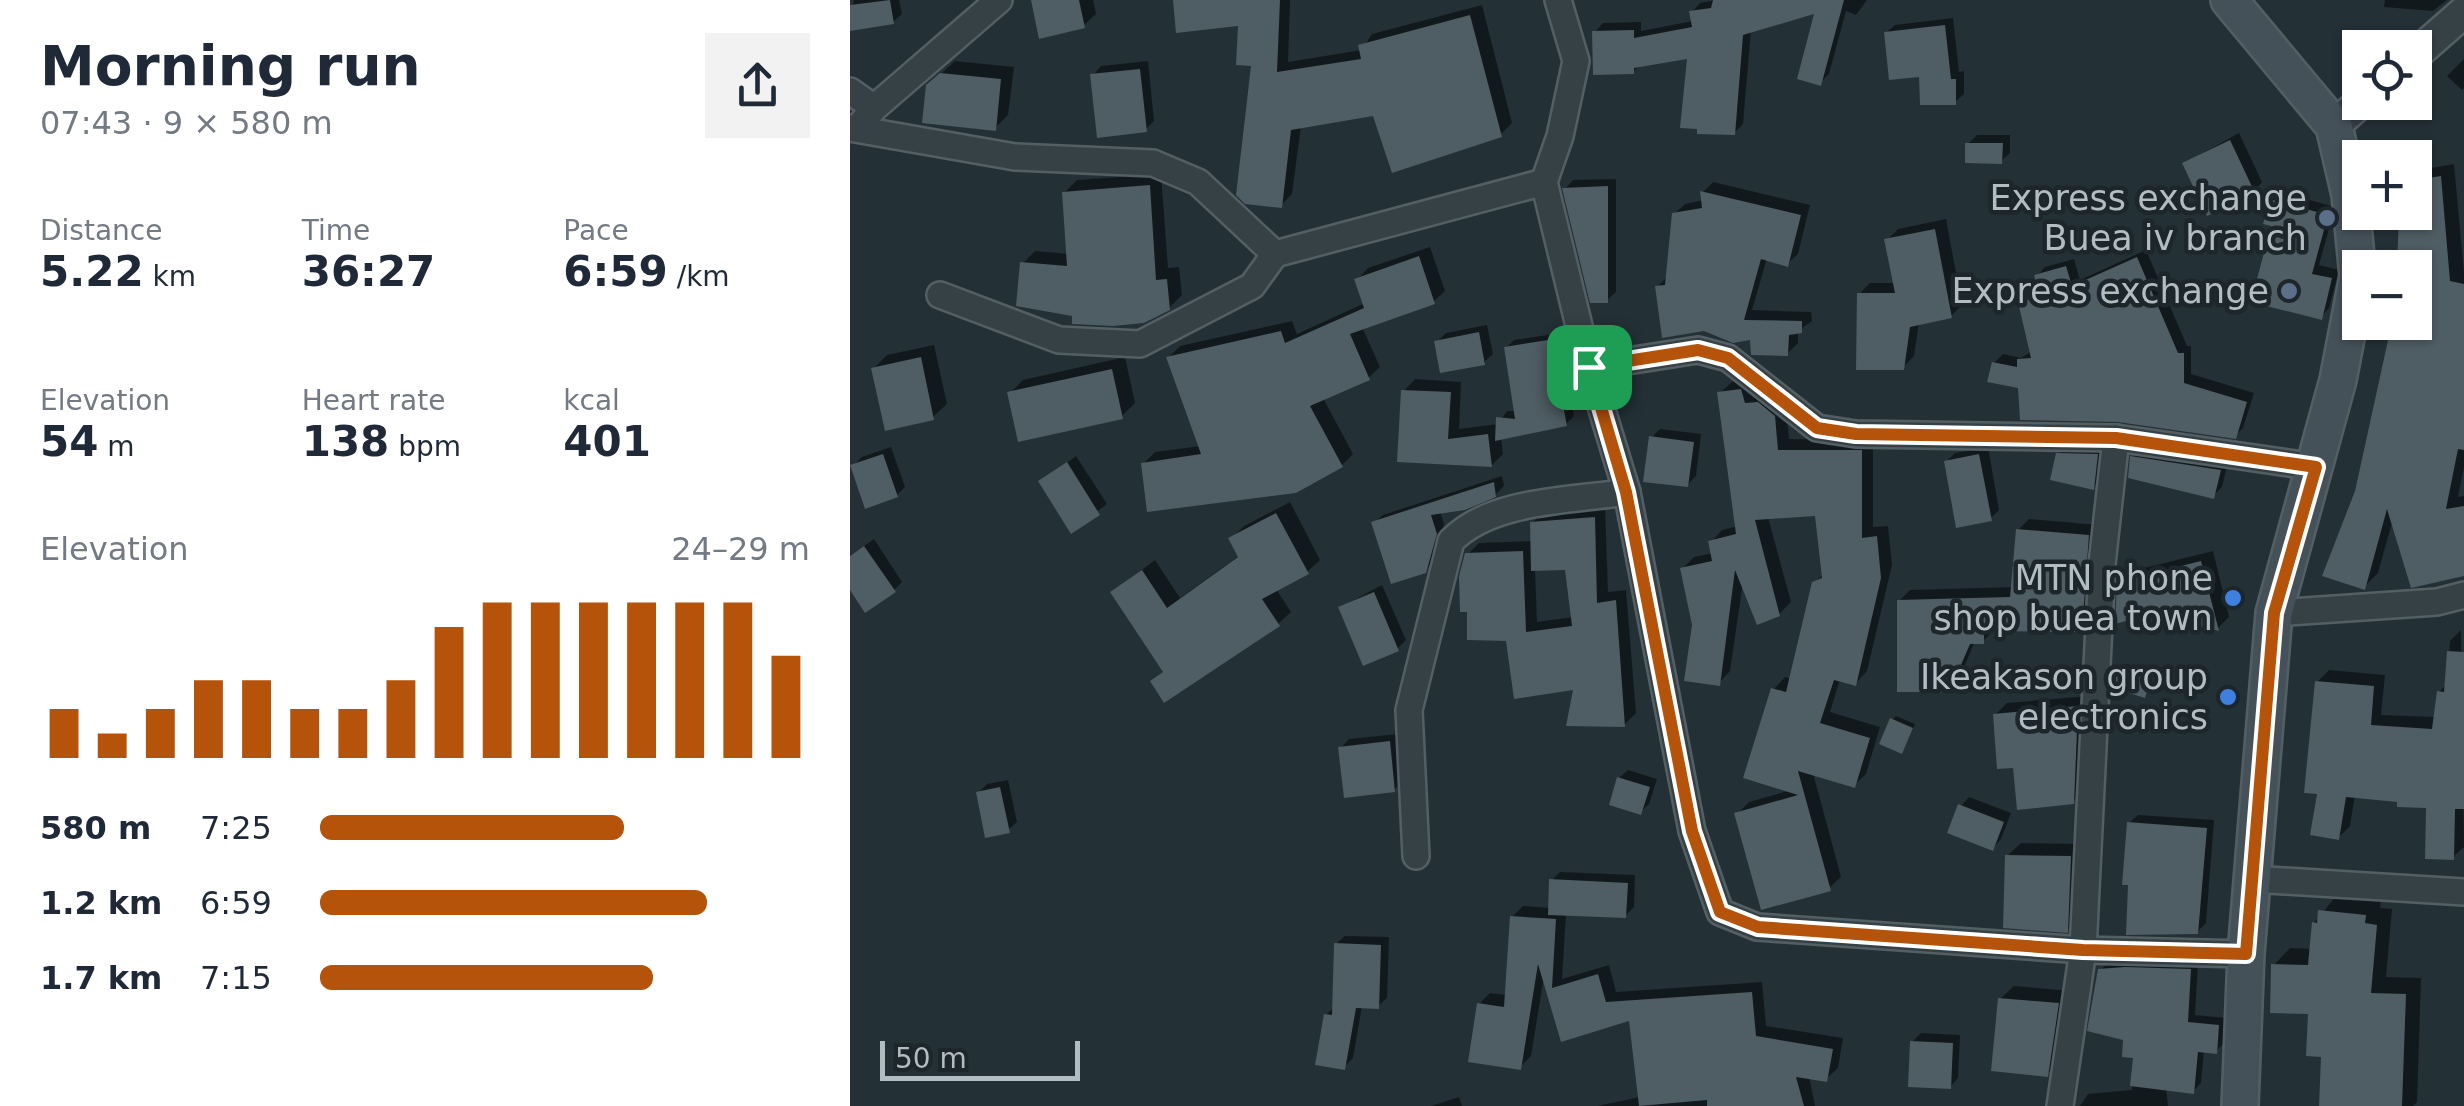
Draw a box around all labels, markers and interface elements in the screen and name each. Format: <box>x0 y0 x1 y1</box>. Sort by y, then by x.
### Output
map controls <box>2342 30 2432 340</box>
button: locate <box>2342 30 2432 120</box>
button: share <box>705 33 810 138</box>
text: Morning run <box>40 34 421 98</box>
text: 07:43 · 9 × 580 m <box>40 104 333 142</box>
button: + <box>2342 140 2432 230</box>
place label: Express exchange Buea iv branch <box>1989 178 2307 258</box>
marker: Express exchange Buea iv branch <box>2316 207 2338 229</box>
text: Distance <box>40 214 162 247</box>
text: Time <box>302 214 370 247</box>
text: Pace <box>563 214 629 247</box>
text: 5.22 <box>40 247 144 296</box>
text: 36:27 <box>302 247 435 296</box>
text: 6:59 <box>563 247 668 296</box>
button: − <box>2342 250 2432 340</box>
text: km <box>144 260 196 293</box>
text: /km <box>668 260 730 293</box>
place label: Express exchange <box>1951 271 2269 311</box>
marker: Express exchange <box>2278 280 2300 302</box>
pin <box>1547 325 1632 410</box>
icon: arrive <box>1562 340 1617 395</box>
text: Elevation <box>40 384 170 417</box>
text: Heart rate <box>302 384 445 417</box>
text: kcal <box>563 384 620 417</box>
text: 54 <box>40 417 98 466</box>
text: 138 <box>302 417 389 466</box>
text: 401 <box>563 417 651 466</box>
text: m <box>98 430 135 463</box>
text: bpm <box>389 430 461 463</box>
text: Elevation <box>40 530 189 568</box>
text: 24–29 m <box>671 530 810 568</box>
place label: MTN phone shop buea town <box>1933 558 2213 638</box>
marker: MTN phone shop buea town <box>2222 587 2244 609</box>
place label: Ikeakason group electronics <box>1920 657 2208 737</box>
marker: Ikeakason group electronics <box>2217 686 2239 708</box>
text: 580 m <box>40 809 151 847</box>
text: 7:25 <box>200 809 272 847</box>
text: 1.2 km <box>40 884 162 922</box>
text: 6:59 <box>200 884 272 922</box>
text: 1.7 km <box>40 959 162 997</box>
text: 7:15 <box>200 959 272 997</box>
scale bar <box>880 1036 1080 1080</box>
text: 50 m <box>895 1042 967 1075</box>

